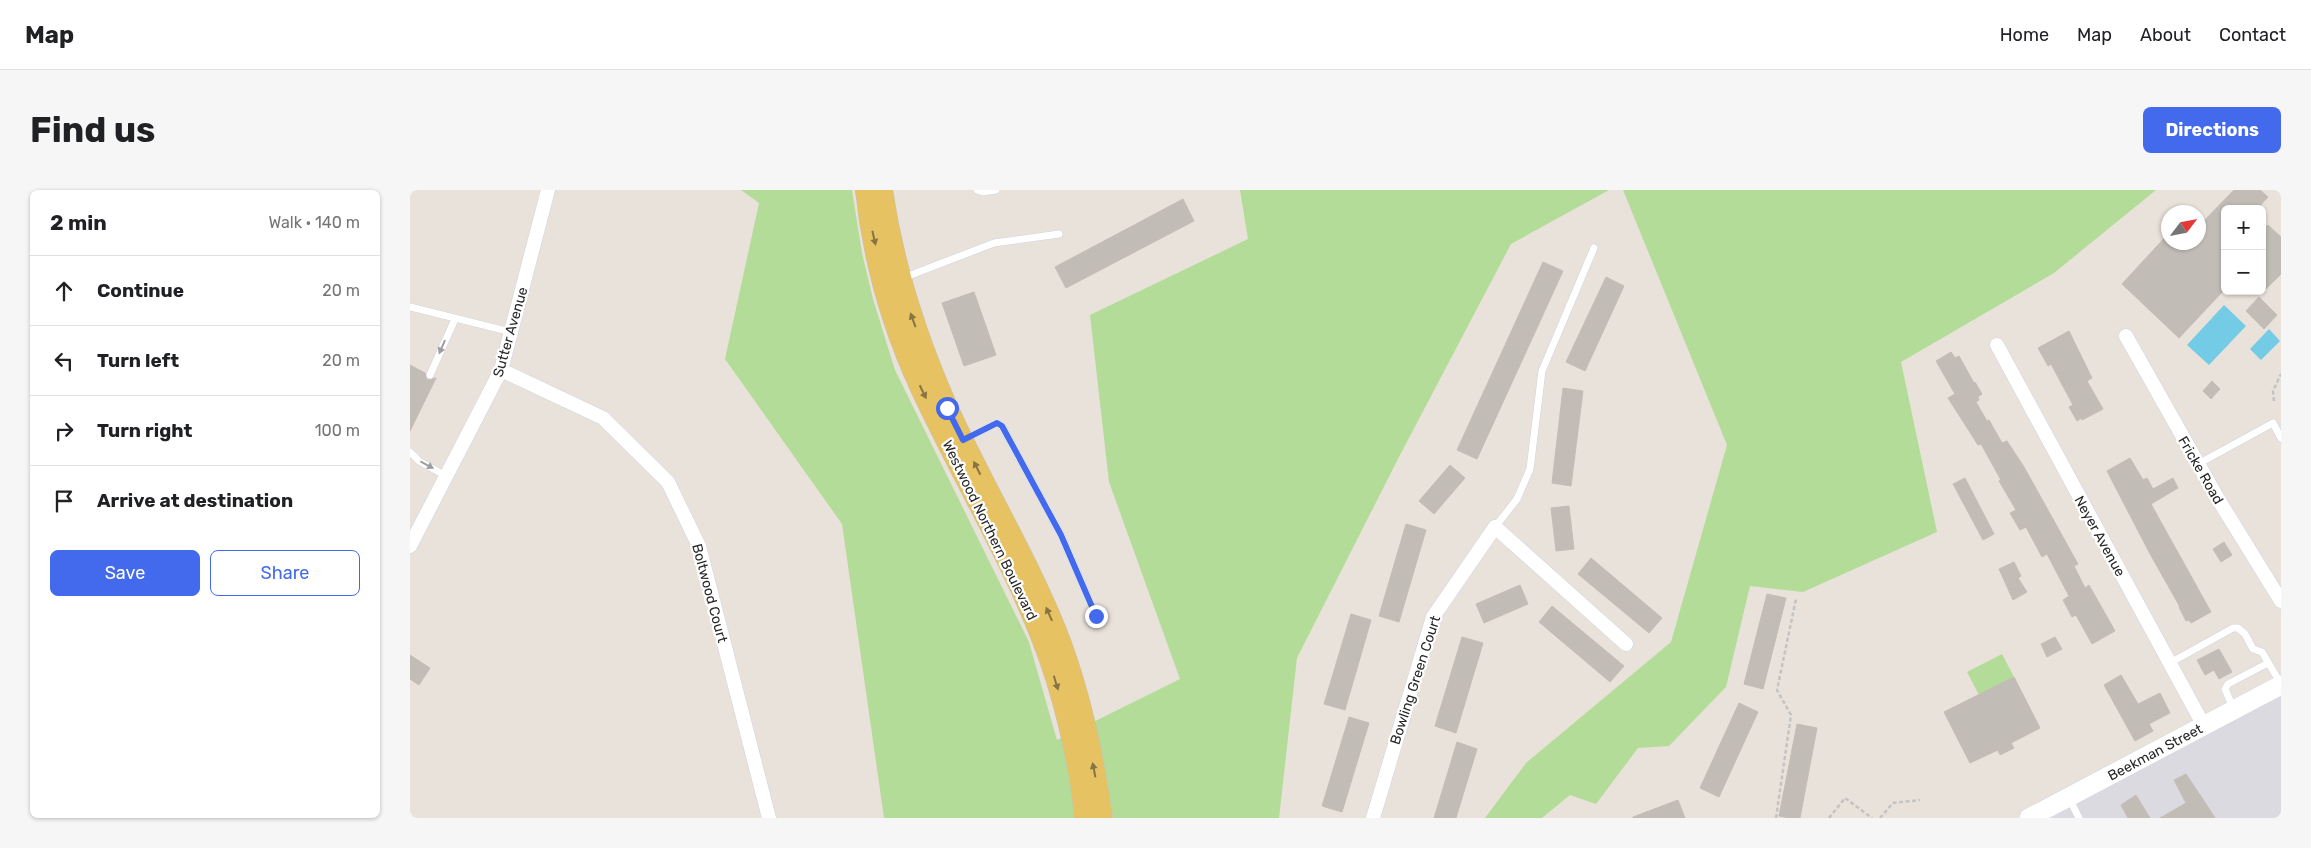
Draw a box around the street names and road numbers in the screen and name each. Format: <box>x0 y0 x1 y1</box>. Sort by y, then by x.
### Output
street label: Sutter Avenue <box>489 285 532 379</box>
street label: Fricke Road <box>2174 433 2227 507</box>
street label: Westwood Northern Boulevard <box>939 438 1041 623</box>
street label: Neyer Avenue <box>2070 493 2129 580</box>
street label: Boltwood Court <box>688 542 731 645</box>
street label: Bowling Green Court <box>1387 613 1444 747</box>
street label: Beekman Street <box>2105 720 2206 785</box>

